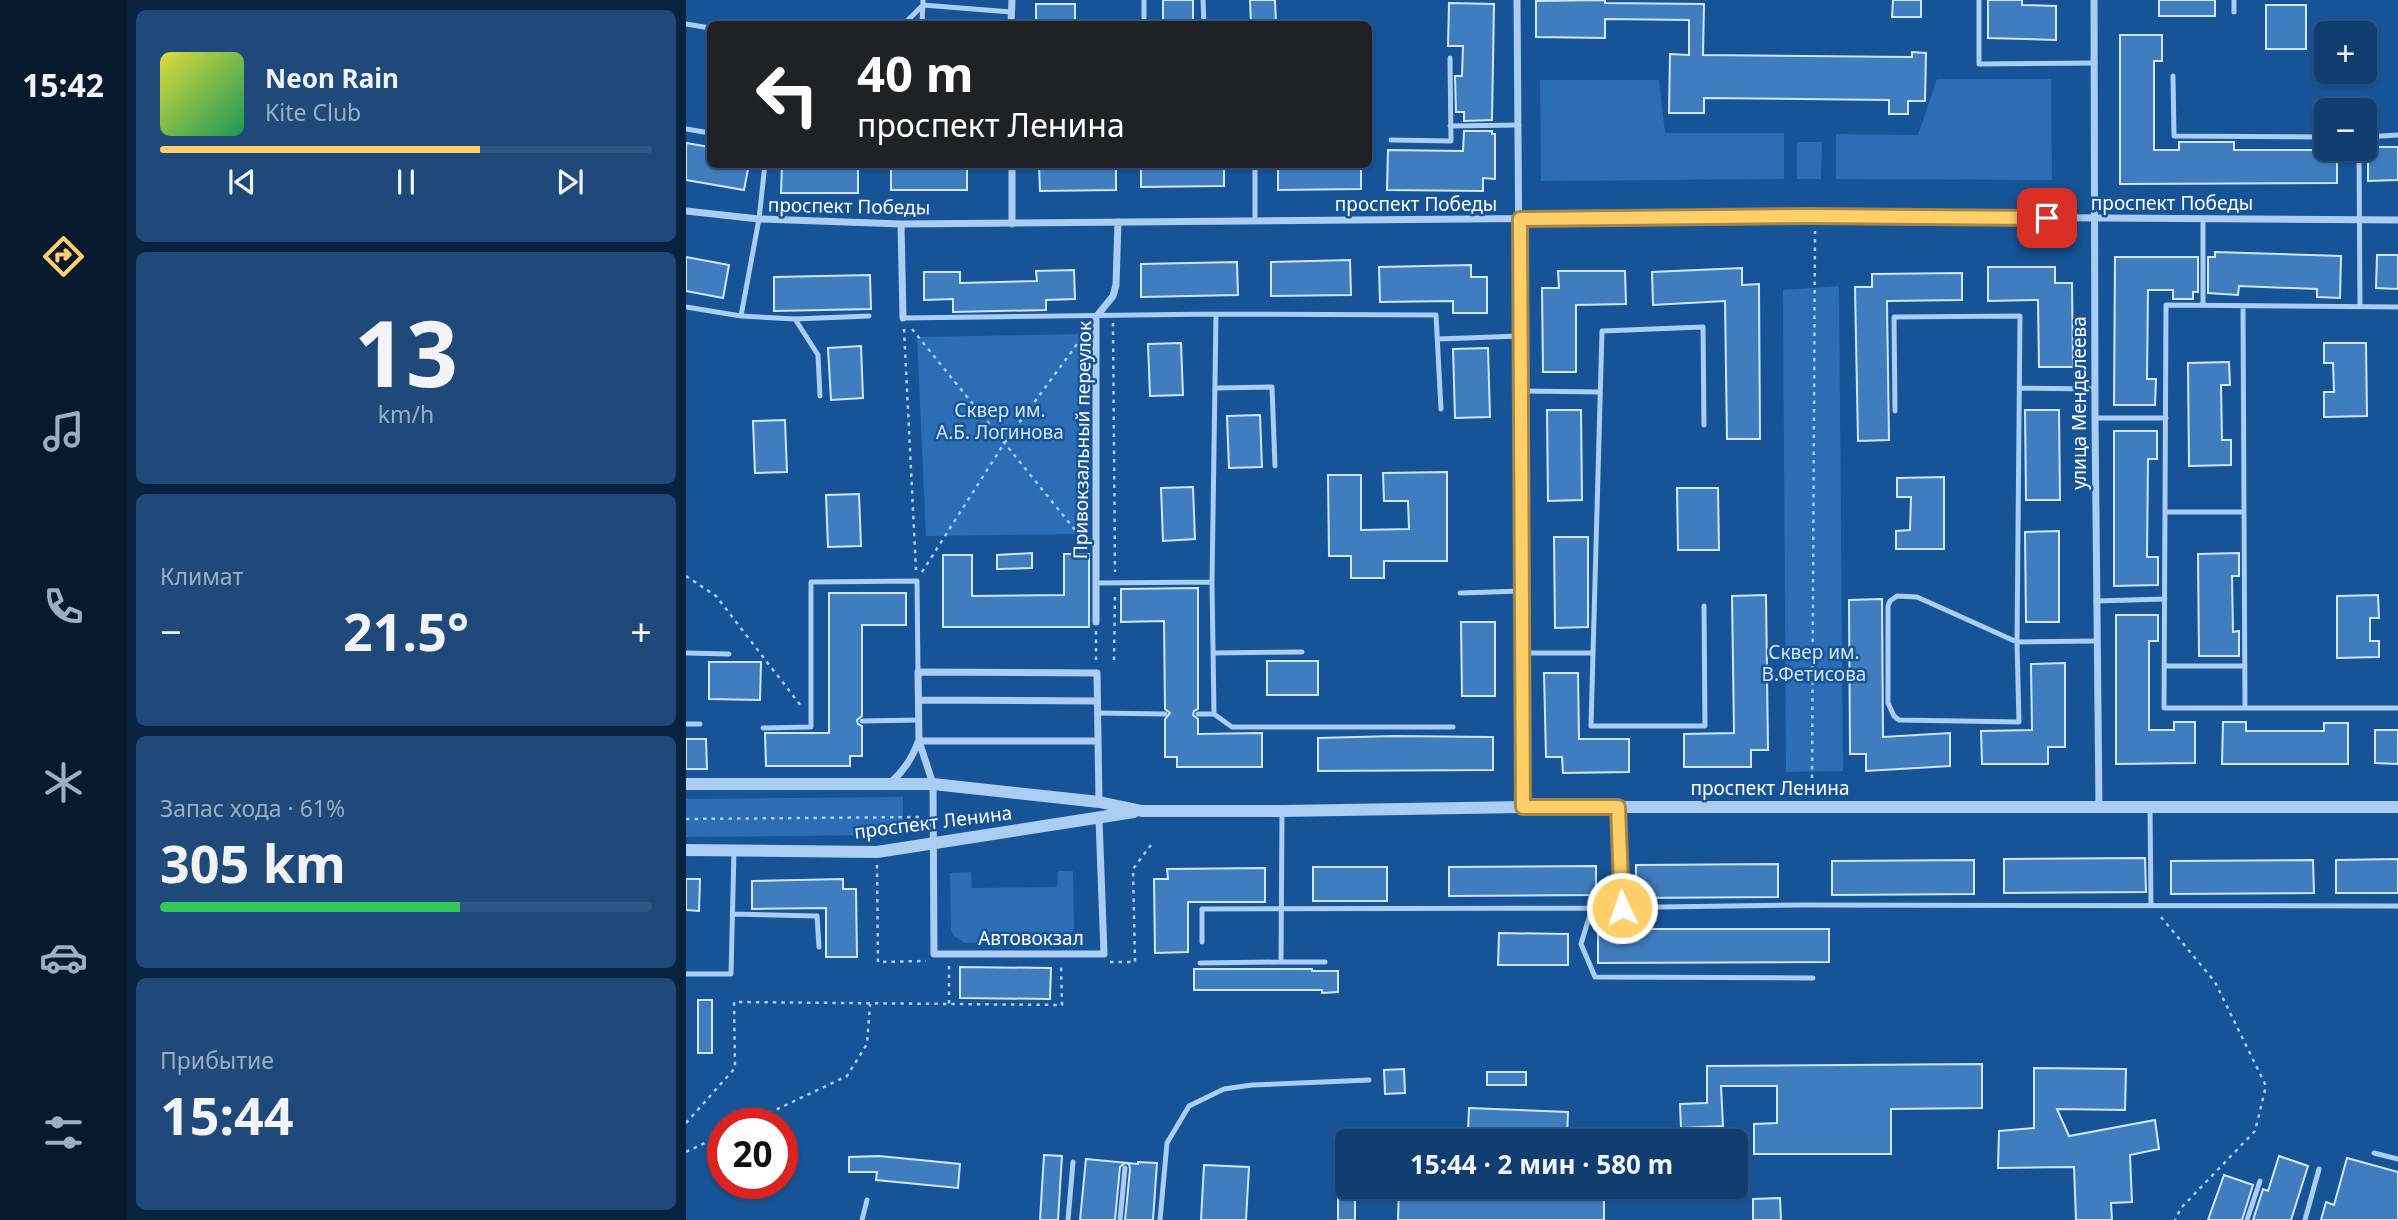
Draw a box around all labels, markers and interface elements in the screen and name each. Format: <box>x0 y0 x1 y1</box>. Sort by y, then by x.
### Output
map controls <box>2314 21 2377 161</box>
button: + <box>2314 21 2377 84</box>
text: 40 m <box>857 40 974 106</box>
icon: left <box>742 49 833 140</box>
text: Neon Rain <box>265 60 399 96</box>
text: 15:42 <box>22 63 104 106</box>
text: Kite Club <box>265 96 361 128</box>
button: − <box>2314 98 2377 161</box>
text: проспект Ленина <box>857 103 1125 146</box>
icon: previous <box>223 163 261 201</box>
icon: pause <box>387 163 425 201</box>
icon: next <box>551 163 589 201</box>
pin <box>2017 188 2077 248</box>
street label: проспект Победы <box>2091 190 2253 216</box>
street label: проспект Победы <box>1335 191 1497 217</box>
street label: проспект Победы <box>768 192 930 220</box>
icon: arrive <box>2028 199 2066 237</box>
icon: directions <box>39 232 88 281</box>
text: 13 <box>354 290 458 414</box>
street label: улица Менделеева <box>2066 316 2092 490</box>
street label: Привокзальный переулок <box>1067 321 1097 559</box>
park label: Сквер им. А.Б. Логинова <box>936 397 1064 445</box>
text: km/h <box>378 398 434 430</box>
icon: music <box>39 407 88 456</box>
text: Климат <box>160 560 243 592</box>
icon: phone <box>39 582 88 631</box>
text: 21.5° <box>343 595 469 666</box>
text: − <box>160 605 182 657</box>
text: + <box>630 605 652 657</box>
park label: Сквер им. В.Фетисова <box>1762 639 1866 687</box>
icon: climate <box>39 758 88 807</box>
street label: проспект Ленина <box>1691 775 1850 801</box>
text: Запас хода · 61% <box>160 792 345 824</box>
street label: проспект Ленина <box>853 799 1013 845</box>
text: 305 km <box>160 827 346 898</box>
position arrow <box>1585 871 1659 945</box>
street label: Автовокзал <box>978 925 1084 951</box>
icon: car <box>39 933 88 982</box>
text: Прибытие <box>160 1044 274 1076</box>
text: 15:44 <box>160 1079 294 1150</box>
icon: filters <box>39 1108 88 1157</box>
speed limit sign: 20 <box>707 1108 798 1199</box>
text: 15:44 · 2 мин · 580 m <box>1410 1146 1673 1182</box>

